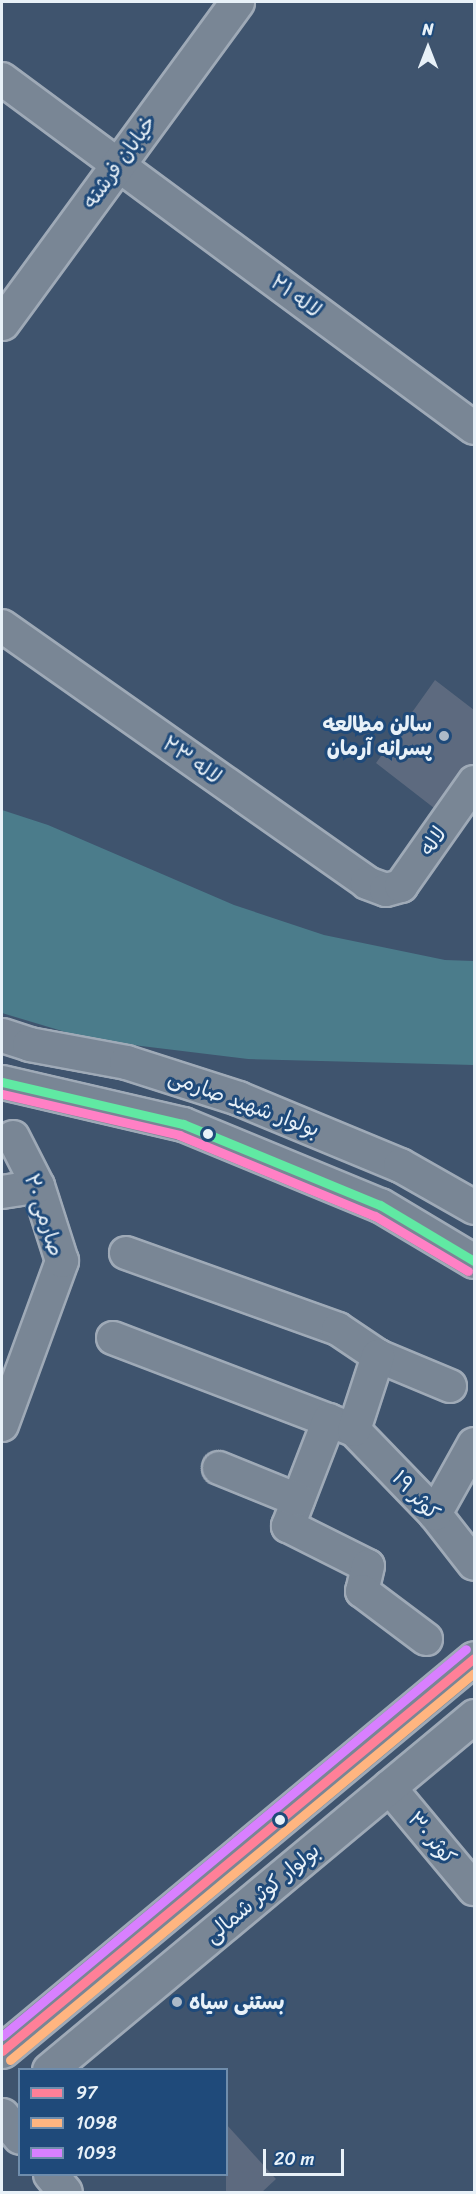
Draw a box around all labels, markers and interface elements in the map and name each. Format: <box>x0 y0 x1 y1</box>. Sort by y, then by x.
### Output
text: N <box>422 15 434 44</box>
north arrow <box>398 18 458 78</box>
street label: خیابان فرشته <box>77 111 161 213</box>
street label: لاله ۲۱ <box>266 269 326 323</box>
place label: سالن مطالعه پسرانه آرمان <box>323 711 432 761</box>
marker: سالن مطالعه پسرانه آرمان <box>437 729 451 743</box>
street label: لاله ۲۳ <box>158 731 226 789</box>
street label: لاله <box>414 822 452 860</box>
street label: بولوار شهید صارمی <box>165 1064 323 1142</box>
unlabelled marker <box>202 1128 214 1140</box>
street label: صارمی ۲۰ <box>19 1171 69 1259</box>
street label: کوثر ۱۹ <box>387 1465 445 1525</box>
street label: کوثر ۳۰ <box>403 1806 461 1870</box>
unlabelled marker <box>274 1814 286 1826</box>
street label: بولوار کوثر شمالی <box>199 1838 325 1948</box>
place label: بستنی سیاه <box>189 1989 285 2015</box>
marker: بستنی سیاه <box>170 1995 184 2009</box>
legend <box>18 2068 228 2176</box>
text: 97 <box>76 2077 97 2109</box>
text: 1098 <box>76 2107 117 2139</box>
text: 1093 <box>76 2137 116 2169</box>
scale bar <box>266 2137 347 2175</box>
text: 20 m <box>274 2143 314 2175</box>

